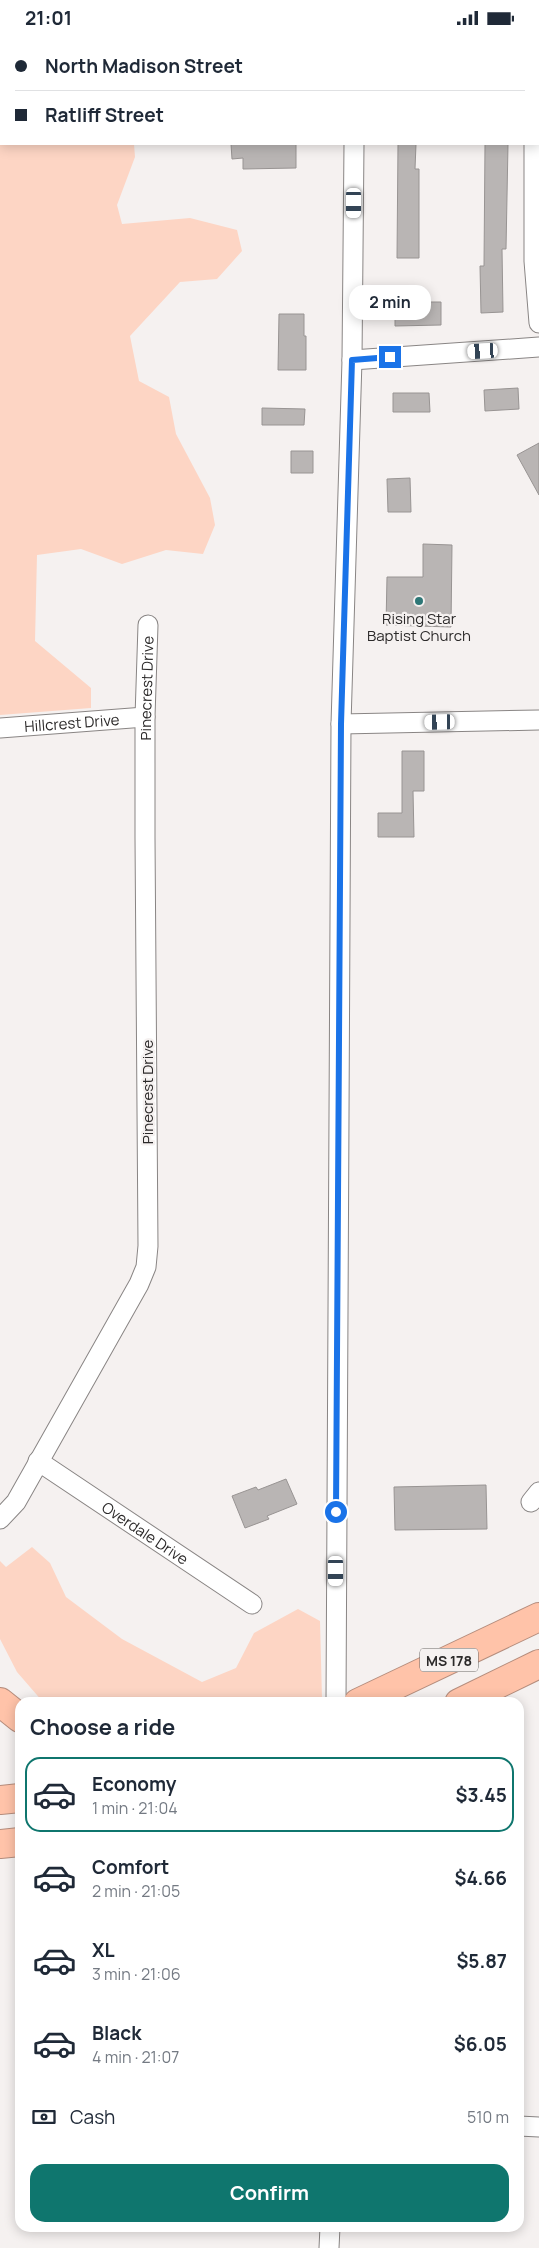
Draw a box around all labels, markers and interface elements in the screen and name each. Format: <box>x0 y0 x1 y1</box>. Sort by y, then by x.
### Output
text: 21:01 <box>25 5 72 31</box>
text: North Madison Street <box>45 53 243 79</box>
text: Ratliff Street <box>45 102 164 128</box>
car <box>346 188 361 218</box>
callout: 2 min <box>349 285 431 319</box>
text: 2 min <box>369 291 411 313</box>
car <box>467 343 498 359</box>
route end <box>379 346 401 368</box>
marker: Rising Star Baptist Church <box>413 595 425 607</box>
place label: Rising Star Baptist Church <box>367 608 471 646</box>
street label: Pinecrest Drive <box>134 635 158 740</box>
street label: Hillcrest Drive <box>24 708 120 737</box>
car <box>424 714 455 730</box>
street label: Pinecrest Drive <box>137 1040 158 1144</box>
street label: Overdale Drive <box>98 1496 193 1569</box>
route start <box>325 1501 347 1523</box>
car <box>328 1556 343 1586</box>
road number: MS 178 <box>420 1649 478 1671</box>
text: Choose a ride <box>30 1712 175 1742</box>
text: Economy <box>92 1771 176 1797</box>
icon: car <box>32 1772 77 1817</box>
text: $3.45 <box>456 1782 507 1808</box>
text: 1 min · 21:04 <box>92 1797 178 1819</box>
text: Comfort <box>92 1854 169 1880</box>
icon: car <box>32 1855 77 1900</box>
text: $4.66 <box>455 1865 507 1891</box>
text: 2 min · 21:05 <box>92 1880 180 1902</box>
text: XL <box>92 1937 115 1963</box>
icon: car <box>32 1938 77 1983</box>
text: $5.87 <box>456 1948 507 1974</box>
text: 3 min · 21:06 <box>92 1963 181 1985</box>
text: Black <box>92 2020 141 2046</box>
icon: car <box>32 2021 77 2066</box>
text: $6.05 <box>454 2031 507 2057</box>
text: 4 min · 21:07 <box>92 2046 179 2068</box>
icon: cash <box>30 2103 58 2131</box>
text: Cash <box>70 2104 115 2130</box>
text: 510 m <box>467 2106 509 2128</box>
button: Confirm <box>30 2164 509 2222</box>

